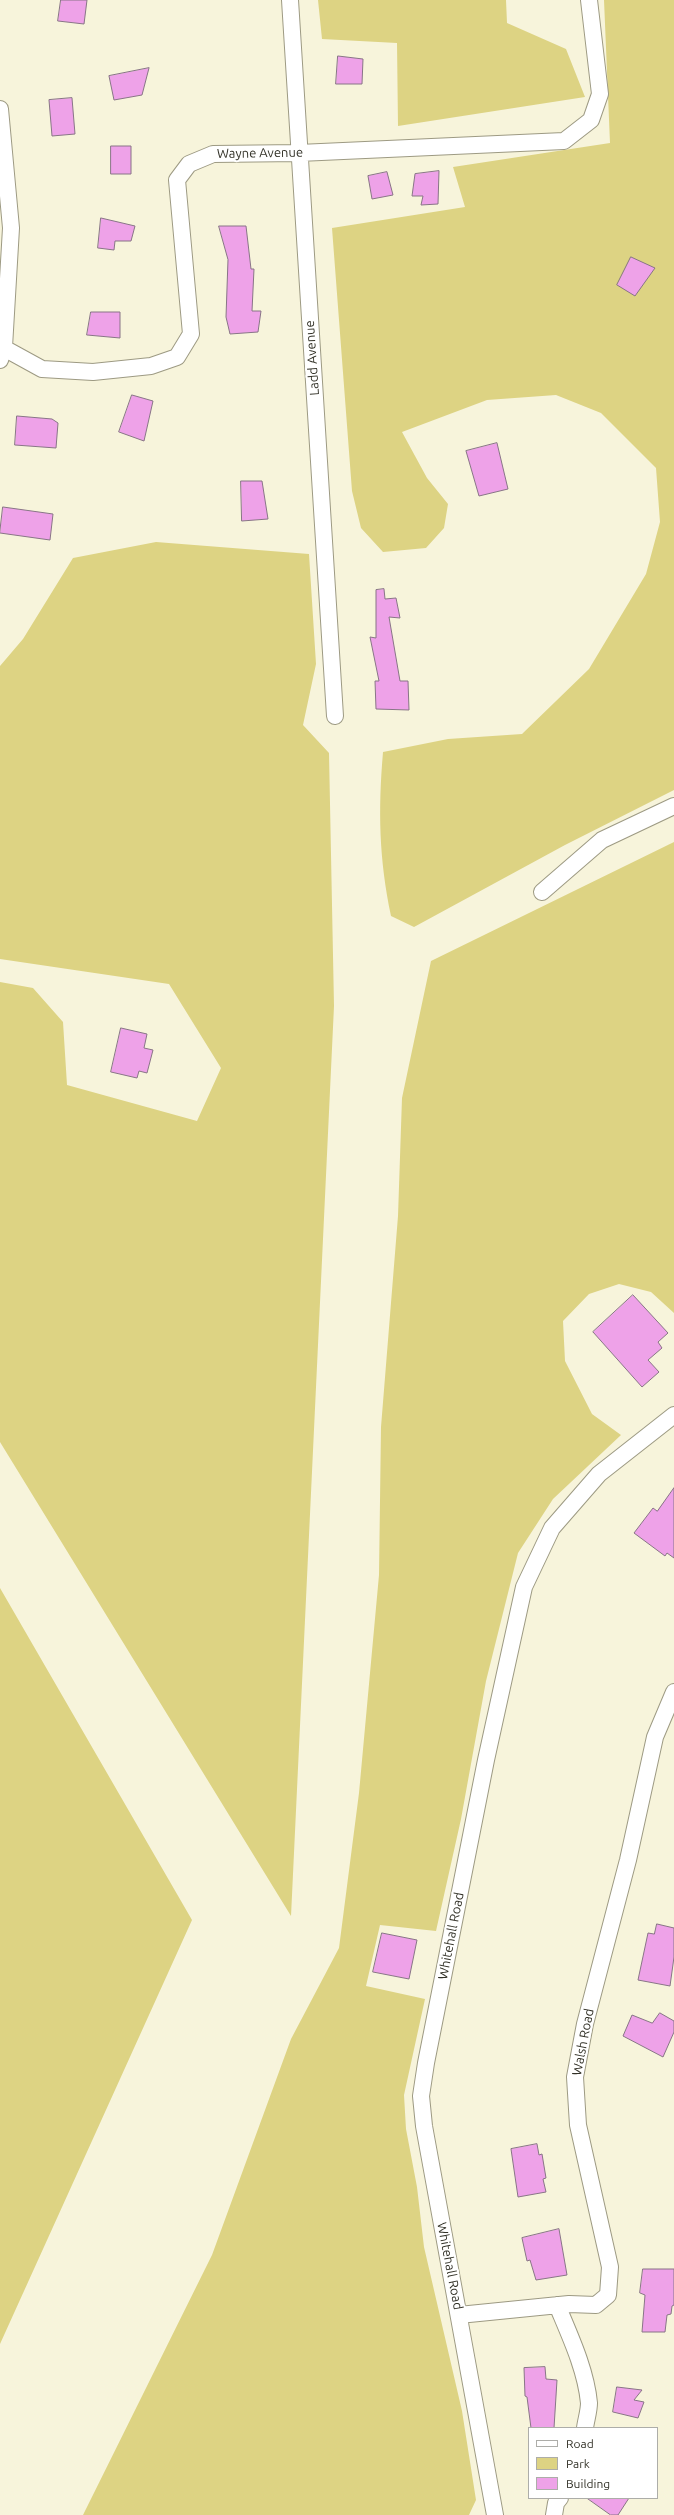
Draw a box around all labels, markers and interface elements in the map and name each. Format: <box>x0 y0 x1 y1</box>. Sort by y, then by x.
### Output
street label: Wayne Avenue <box>217 144 303 162</box>
street label: Ladd Avenue <box>302 320 322 396</box>
street label: Whitehall Road <box>435 1891 467 1981</box>
street label: Walsh Road <box>569 2007 597 2077</box>
street label: Whitehall Road <box>434 2221 466 2311</box>
legend <box>528 2427 658 2499</box>
text: Road <box>566 2437 594 2450</box>
text: Park <box>566 2457 590 2470</box>
text: Building <box>566 2477 610 2490</box>

